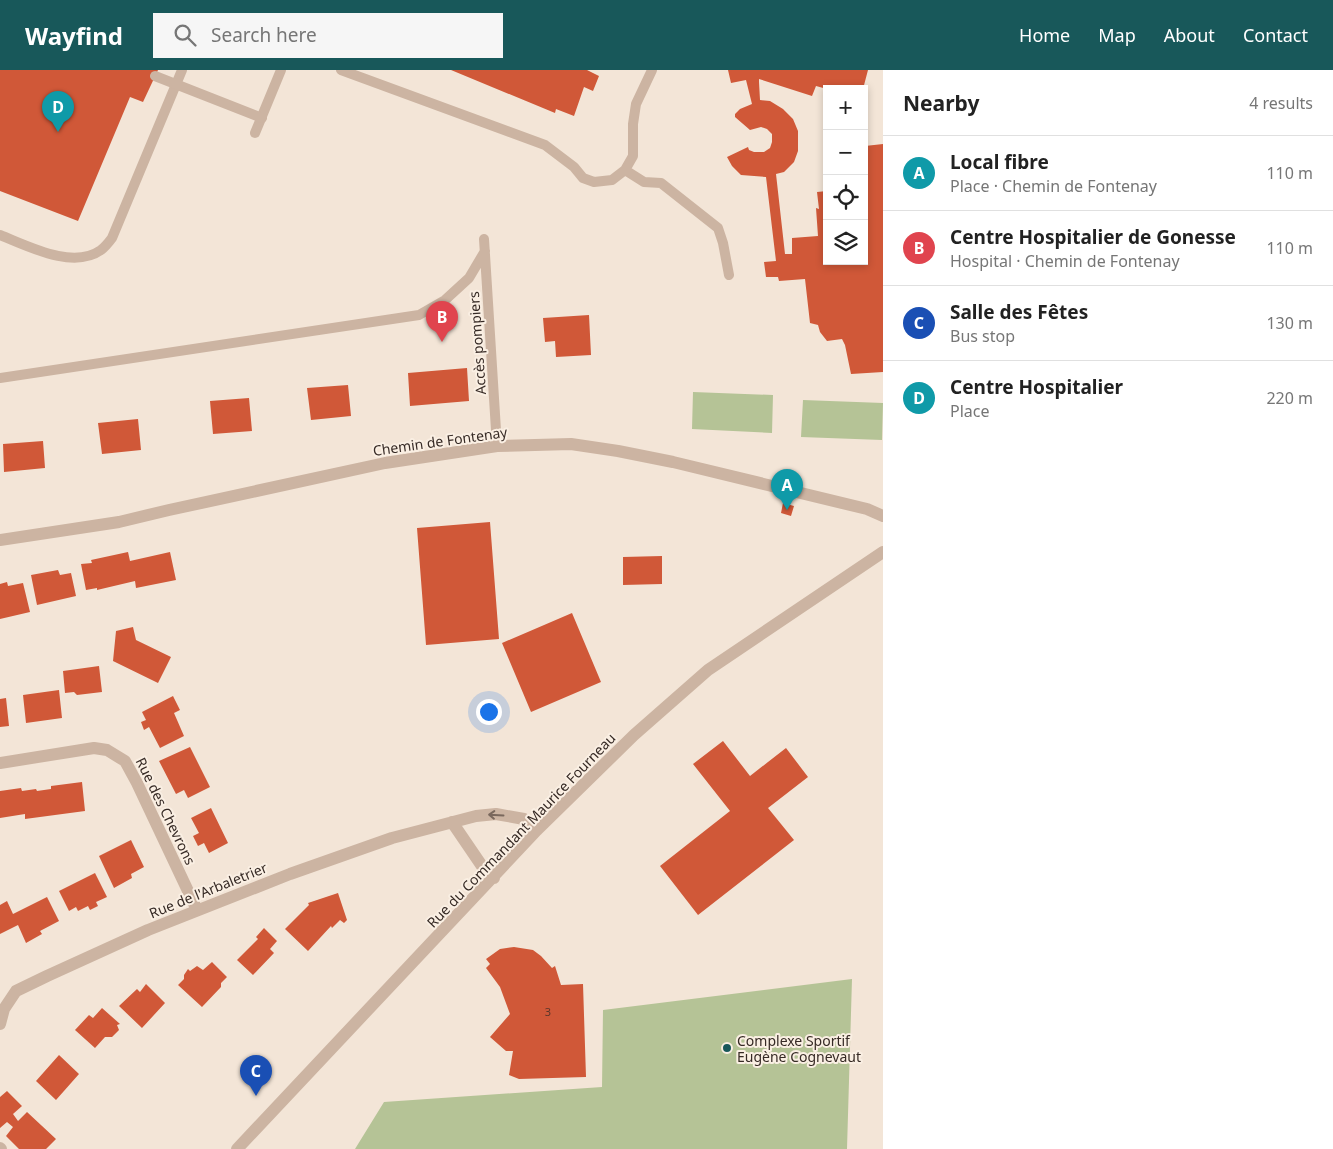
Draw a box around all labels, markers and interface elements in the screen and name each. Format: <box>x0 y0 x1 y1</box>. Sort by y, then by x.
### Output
search box <box>153 13 503 58</box>
text: Wayfind <box>25 19 123 52</box>
icon: search <box>171 21 199 49</box>
text: Search here <box>211 22 317 48</box>
text: Home <box>1019 23 1070 47</box>
text: Map <box>1098 23 1136 47</box>
text: About <box>1164 23 1215 47</box>
text: Contact <box>1243 23 1308 47</box>
map controls <box>823 85 868 265</box>
button: + <box>823 85 868 130</box>
text: Nearby <box>903 89 979 117</box>
pin: D <box>42 91 74 132</box>
text: 4 results <box>1249 92 1313 114</box>
button: − <box>823 130 868 175</box>
text: Local fibre <box>950 149 1049 175</box>
text: A <box>913 162 925 184</box>
text: 110 m <box>1266 162 1313 184</box>
button: locate <box>823 175 868 220</box>
text: Place · Chemin de Fontenay <box>950 175 1157 197</box>
button: layers <box>823 220 868 265</box>
text: Centre Hospitalier de Gonesse <box>950 224 1236 250</box>
text: B <box>914 237 924 259</box>
text: 110 m <box>1266 237 1313 259</box>
text: Hospital · Chemin de Fontenay <box>950 250 1180 272</box>
street label: Accès pompiers <box>464 290 490 395</box>
text: Salle des Fêtes <box>950 299 1088 325</box>
pin: B <box>426 301 458 342</box>
text: C <box>914 312 924 334</box>
text: 130 m <box>1266 312 1313 334</box>
text: Bus stop <box>950 325 1015 347</box>
text: Centre Hospitalier <box>950 374 1123 400</box>
text: D <box>913 387 925 409</box>
text: 220 m <box>1266 387 1313 409</box>
text: Place <box>950 400 990 422</box>
street label: Chemin de Fontenay <box>372 422 509 460</box>
pin: A <box>771 469 803 510</box>
your location <box>476 699 502 725</box>
street label: Rue du Commandant Maurice Fourneau <box>423 729 619 931</box>
street label: Rue des Chevrons <box>132 754 200 868</box>
one-way arrow <box>489 810 505 820</box>
street label: Rue de l'Arbaletrier <box>146 858 270 922</box>
house number: 3 <box>545 1004 551 1019</box>
place label: Complexe Sportif Eugène Cognevaut <box>737 1031 861 1066</box>
marker: Complexe Sportif Eugène Cognevaut <box>721 1042 733 1054</box>
pin: C <box>240 1055 272 1096</box>

